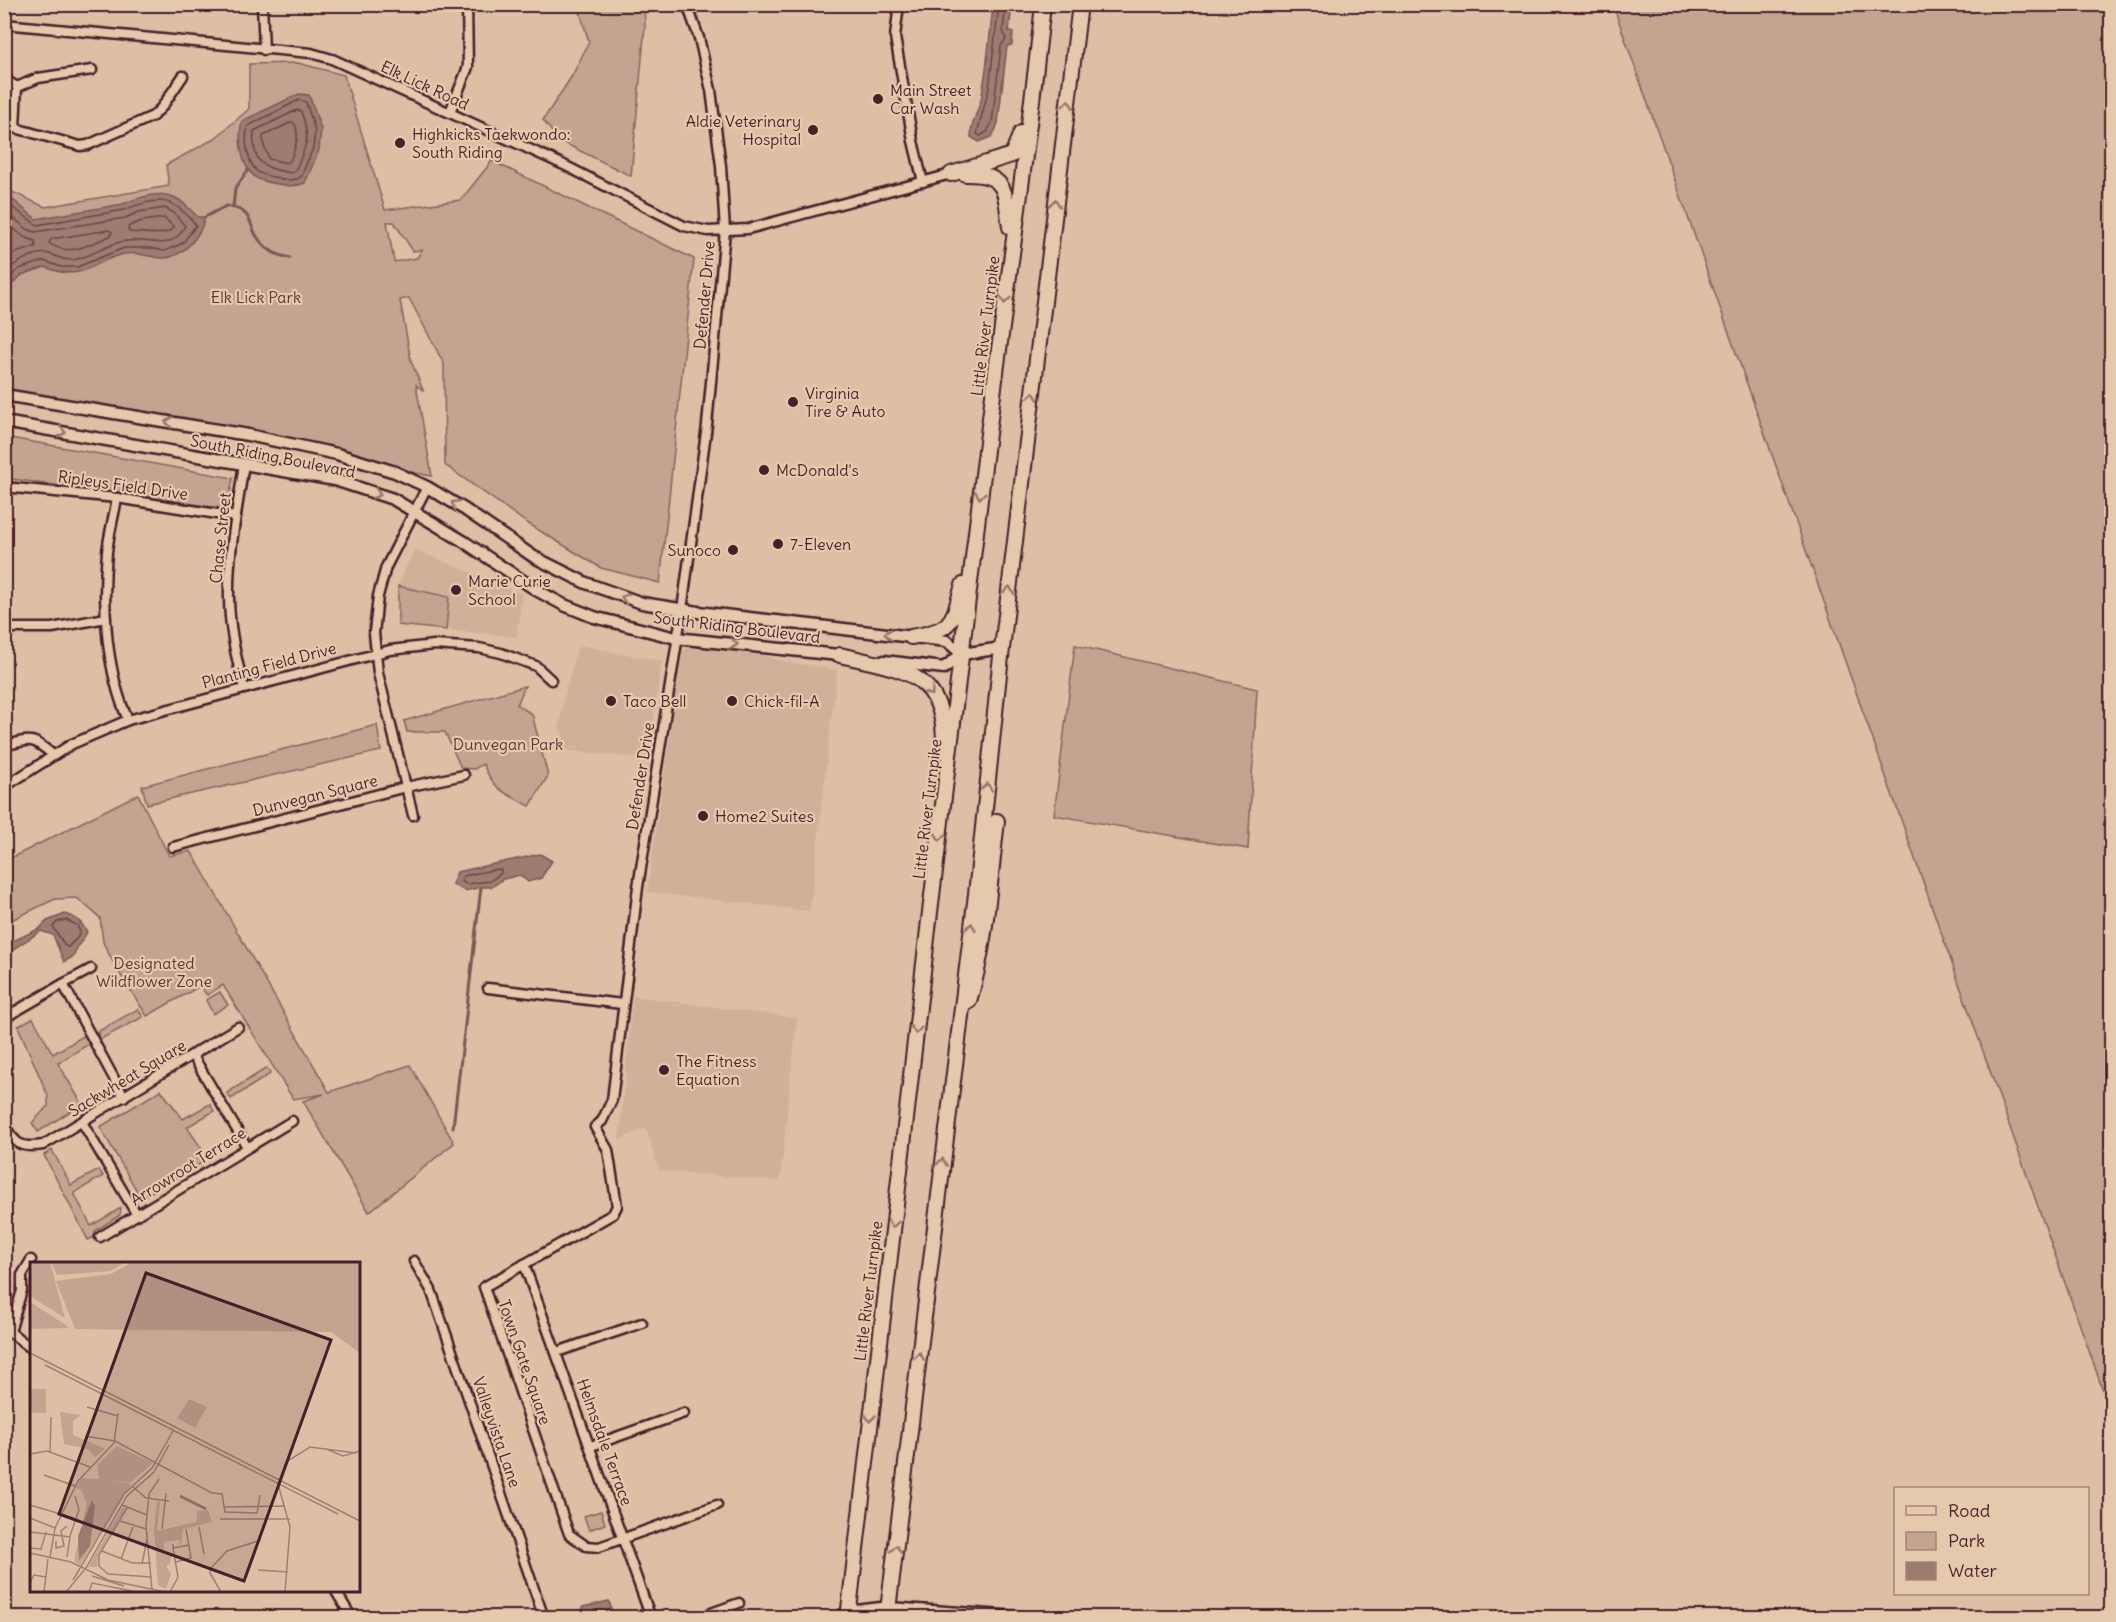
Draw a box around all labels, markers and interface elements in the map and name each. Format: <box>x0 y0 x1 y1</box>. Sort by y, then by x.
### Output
street label: Elk Lick Road <box>378 56 472 114</box>
place label: Main Street Car Wash <box>890 80 972 118</box>
marker: Main Street Car Wash <box>871 92 885 106</box>
one-way arrow <box>1061 99 1073 108</box>
place label: Aldie Veterinary Hospital <box>686 111 801 149</box>
marker: Aldie Veterinary Hospital <box>806 123 820 137</box>
place label: Highkicks Taekwondo: South Riding <box>412 124 570 162</box>
marker: Highkicks Taekwondo: South Riding <box>393 136 407 150</box>
one-way arrow <box>1049 198 1061 207</box>
street label: Defender Drive <box>689 240 719 350</box>
street label: Little River Turnpike <box>966 255 1004 397</box>
park label: Elk Lick Park <box>211 287 301 307</box>
one-way arrow <box>999 296 1011 305</box>
place label: Virginia Tire & Auto <box>805 383 885 421</box>
one-way arrow <box>1026 392 1038 401</box>
marker: Virginia Tire & Auto <box>786 395 800 409</box>
one-way arrow <box>164 417 173 429</box>
one-way arrow <box>57 425 67 438</box>
street label: South Riding Boulevard <box>189 430 357 482</box>
place label: McDonald's <box>776 460 859 480</box>
marker: McDonald's <box>757 463 771 477</box>
street label: Ripleys Field Drive <box>57 466 189 504</box>
one-way arrow <box>371 487 382 500</box>
one-way arrow <box>975 490 987 499</box>
street label: Chase Street <box>205 491 235 584</box>
one-way arrow <box>451 499 461 511</box>
place label: 7-Eleven <box>790 534 851 554</box>
marker: 7-Eleven <box>771 537 785 551</box>
place label: Sunoco <box>668 540 721 560</box>
marker: Sunoco <box>726 543 740 557</box>
place label: Marie Curie School <box>468 571 551 609</box>
marker: Marie Curie School <box>449 583 463 597</box>
one-way arrow <box>1003 586 1015 595</box>
one-way arrow <box>620 592 631 605</box>
street label: South Riding Boulevard <box>652 607 822 647</box>
one-way arrow <box>883 629 892 641</box>
street label: Planting Field Drive <box>200 637 338 693</box>
one-way arrow <box>730 637 739 650</box>
one-way arrow <box>923 685 934 696</box>
place label: Taco Bell <box>623 691 686 711</box>
place label: Chick-fil-A <box>744 691 819 711</box>
marker: Taco Bell <box>604 694 618 708</box>
marker: Chick-fil-A <box>725 694 739 708</box>
street label: Defender Drive <box>622 721 658 831</box>
park label: Dunvegan Park <box>453 734 563 754</box>
street label: Little River Turnpike <box>908 738 946 880</box>
street label: Dunvegan Square <box>250 770 380 820</box>
one-way arrow <box>980 783 993 792</box>
place label: Home2 Suites <box>715 806 814 826</box>
marker: Home2 Suites <box>696 809 710 823</box>
one-way arrow <box>934 832 947 841</box>
one-way arrow <box>965 922 977 931</box>
park label: Designated Wildflower Zone <box>96 953 212 991</box>
one-way arrow <box>911 1026 923 1035</box>
street label: Sackwheat Square <box>64 1035 190 1121</box>
place label: The Fitness Equation <box>676 1051 757 1089</box>
marker: The Fitness Equation <box>657 1063 671 1077</box>
street label: Arrowroot Terrace <box>127 1122 249 1210</box>
one-way arrow <box>935 1157 948 1167</box>
one-way arrow <box>887 1219 900 1229</box>
street label: Little River Turnpike <box>849 1220 887 1362</box>
inset map <box>30 1262 360 1592</box>
street label: Town Gate Square <box>494 1297 556 1427</box>
one-way arrow <box>912 1351 924 1360</box>
street label: Valleyvista Lane <box>469 1374 525 1490</box>
street label: Helmsdale Terrace <box>573 1376 637 1508</box>
one-way arrow <box>864 1413 877 1422</box>
legend <box>1894 1487 2089 1595</box>
text: Road <box>1948 1499 1991 1522</box>
text: Park <box>1948 1529 1985 1552</box>
one-way arrow <box>889 1545 901 1554</box>
text: Water <box>1948 1559 1998 1582</box>

